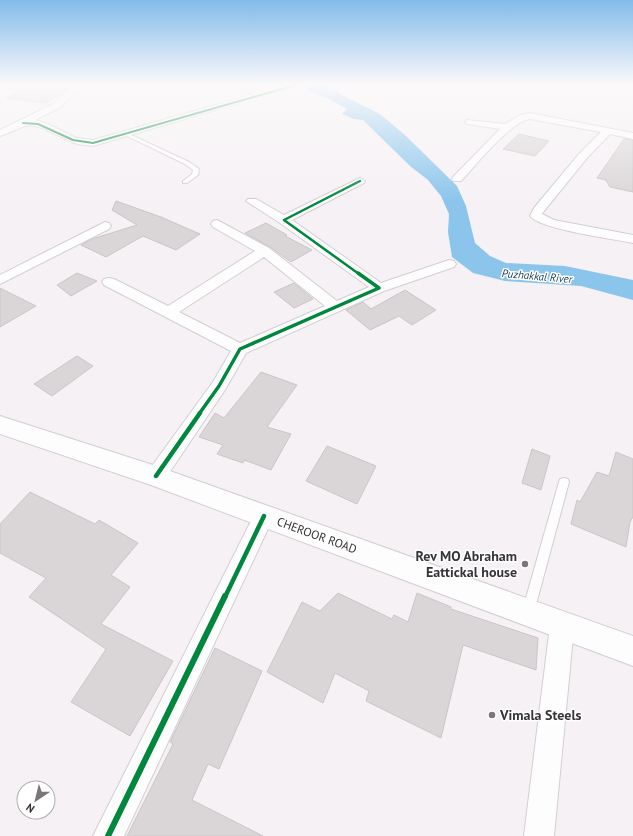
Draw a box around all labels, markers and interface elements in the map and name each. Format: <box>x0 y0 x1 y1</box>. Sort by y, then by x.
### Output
water label: Puzhakkal River <box>501 266 574 286</box>
street label: CHEROOR ROAD <box>275 514 359 556</box>
place label: Rev MO Abraham Eattickal house <box>416 547 517 581</box>
marker: Rev MO Abraham Eattickal house <box>520 559 530 569</box>
place label: Vimala Steels <box>499 706 582 724</box>
marker: Vimala Steels <box>487 710 497 720</box>
north arrow <box>16 780 56 820</box>
text: N <box>23 800 37 816</box>

